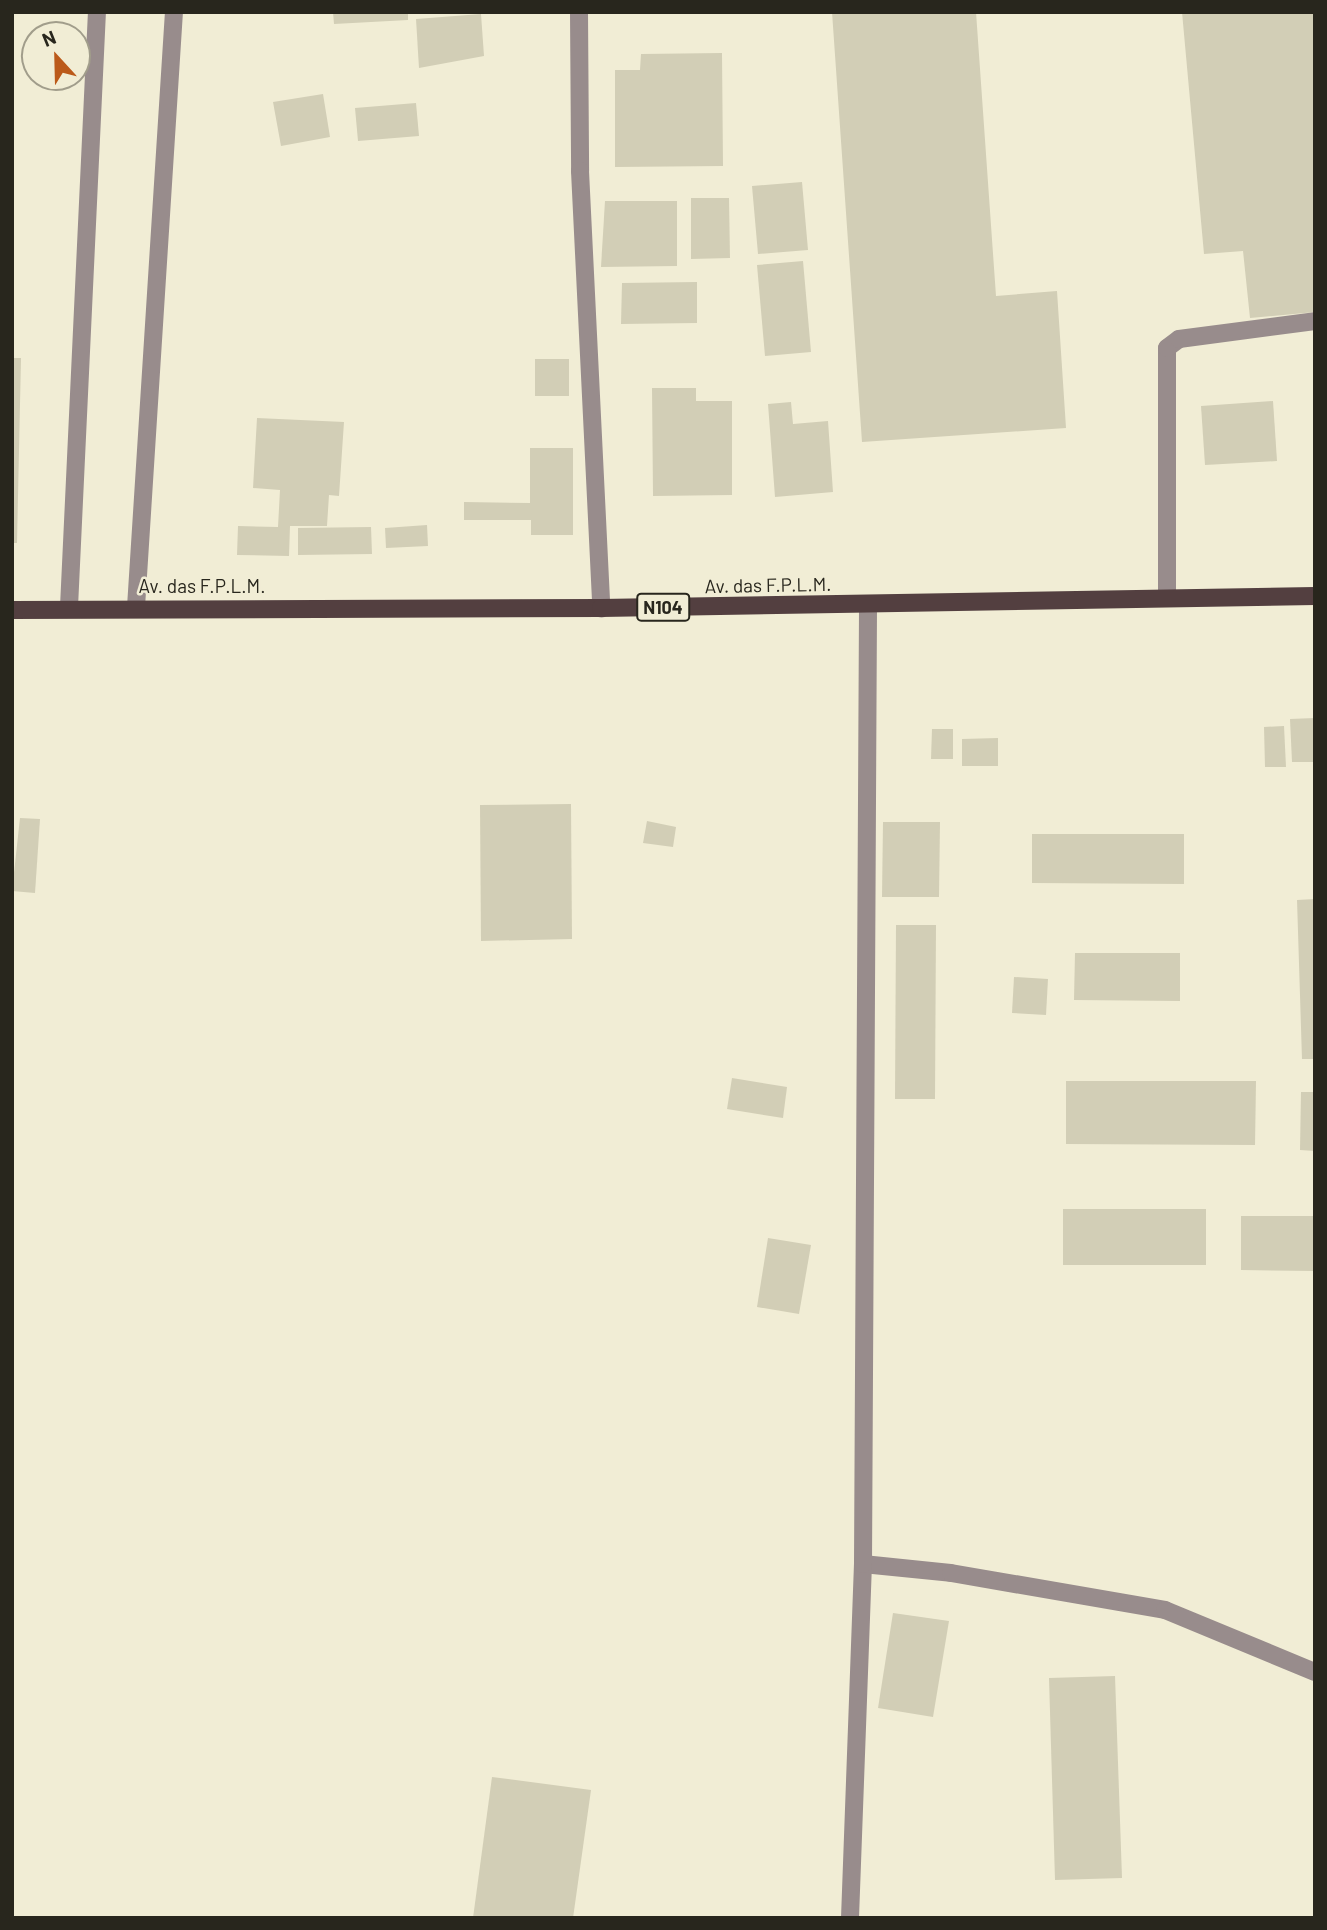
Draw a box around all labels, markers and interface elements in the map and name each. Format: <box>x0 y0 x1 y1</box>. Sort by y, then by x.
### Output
north arrow <box>21 21 91 91</box>
text: N <box>39 25 59 51</box>
street label: Av. das F.P.L.M. <box>704 572 832 598</box>
street label: Av. das F.P.L.M. <box>139 575 265 597</box>
road number: N104 <box>635 592 691 622</box>

